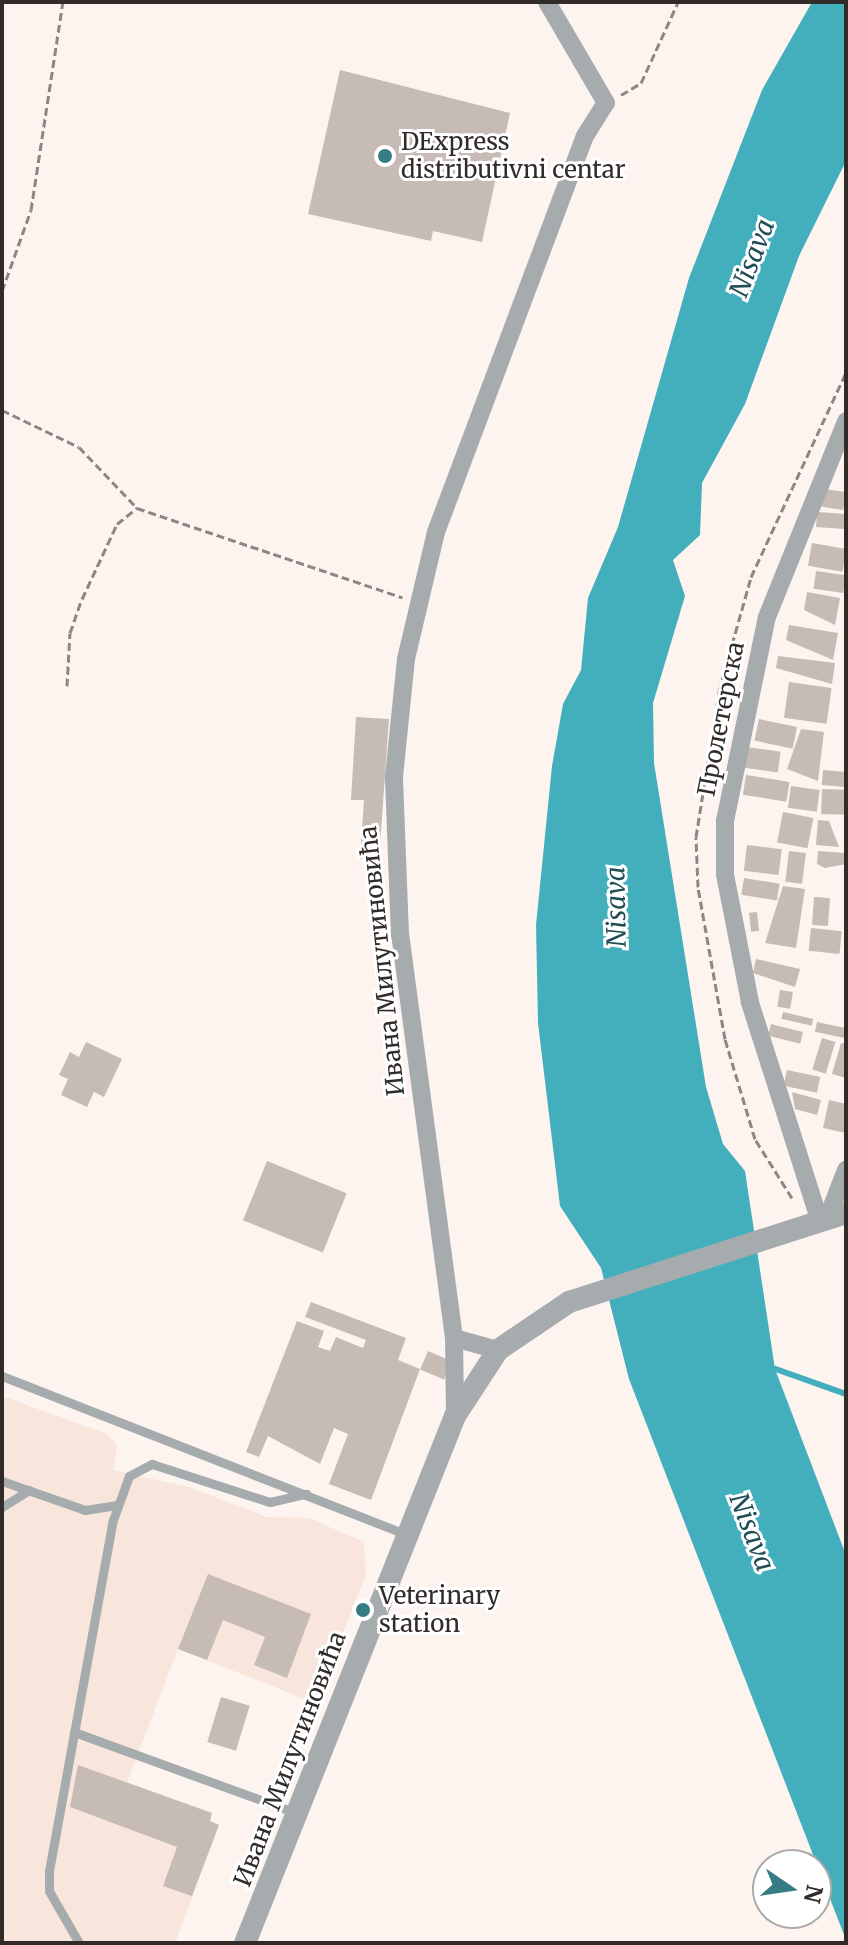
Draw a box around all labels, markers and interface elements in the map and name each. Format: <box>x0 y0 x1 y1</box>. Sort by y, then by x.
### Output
place label: DExpress distributivni centar <box>401 128 625 184</box>
marker: DExpress distributivni centar <box>376 147 394 165</box>
water label: Nisava <box>723 215 781 301</box>
street label: Пролетерска <box>692 639 750 799</box>
street label: Ивана Милутиновића <box>354 825 410 1097</box>
water label: Nisava <box>600 866 632 948</box>
water label: Nisava <box>723 1489 781 1575</box>
place label: Veterinary station <box>379 1582 500 1638</box>
marker: Veterinary station <box>354 1601 372 1619</box>
street label: Ивана Милутиновића <box>228 1627 352 1891</box>
north arrow <box>752 1849 832 1929</box>
text: N <box>798 1882 829 1906</box>

